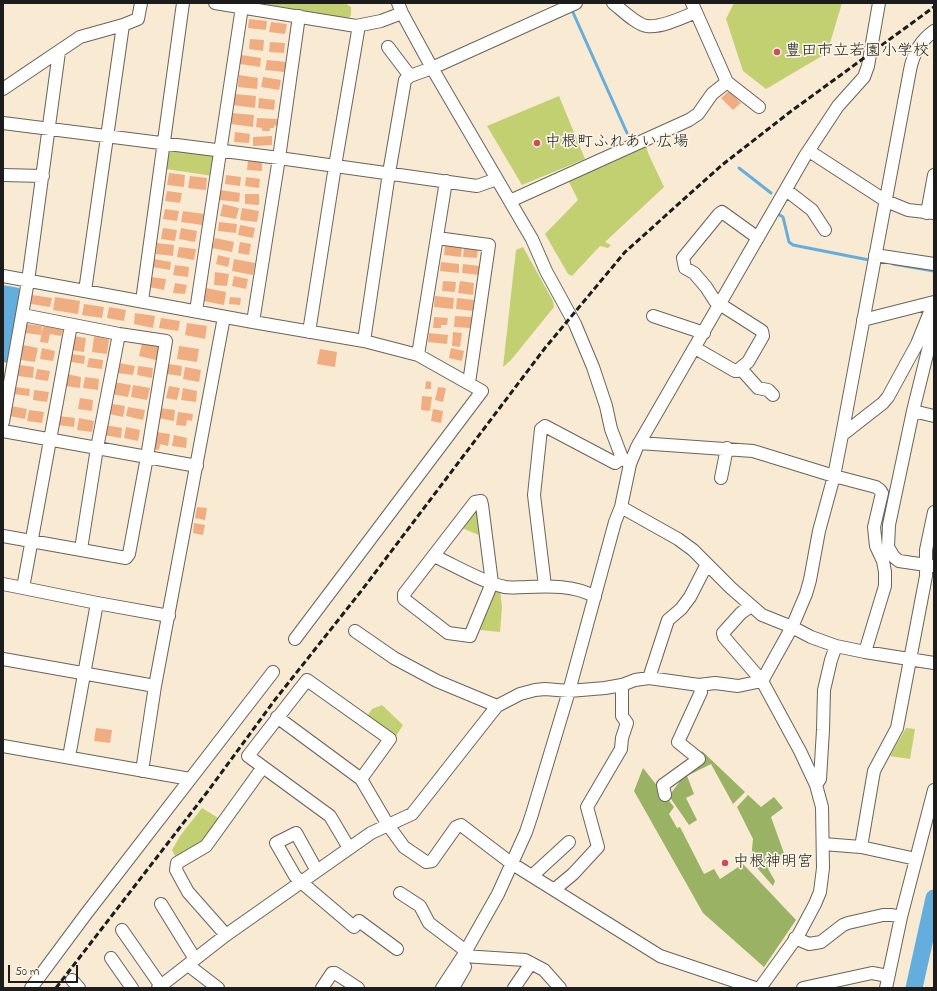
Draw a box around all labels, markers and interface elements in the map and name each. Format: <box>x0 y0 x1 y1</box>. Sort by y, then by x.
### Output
place label: 豊田市立若園小学校 <box>785 42 929 62</box>
marker: 豊田市立若園小学校 <box>772 47 782 57</box>
place label: 中根町ふれあい広場 <box>545 133 689 153</box>
marker: 中根町ふれあい広場 <box>532 138 542 148</box>
place label: 中根神明宮 <box>733 853 813 873</box>
marker: 中根神明宮 <box>720 858 730 868</box>
scale bar <box>10 957 80 983</box>
text: 50 m <box>15 963 39 981</box>

